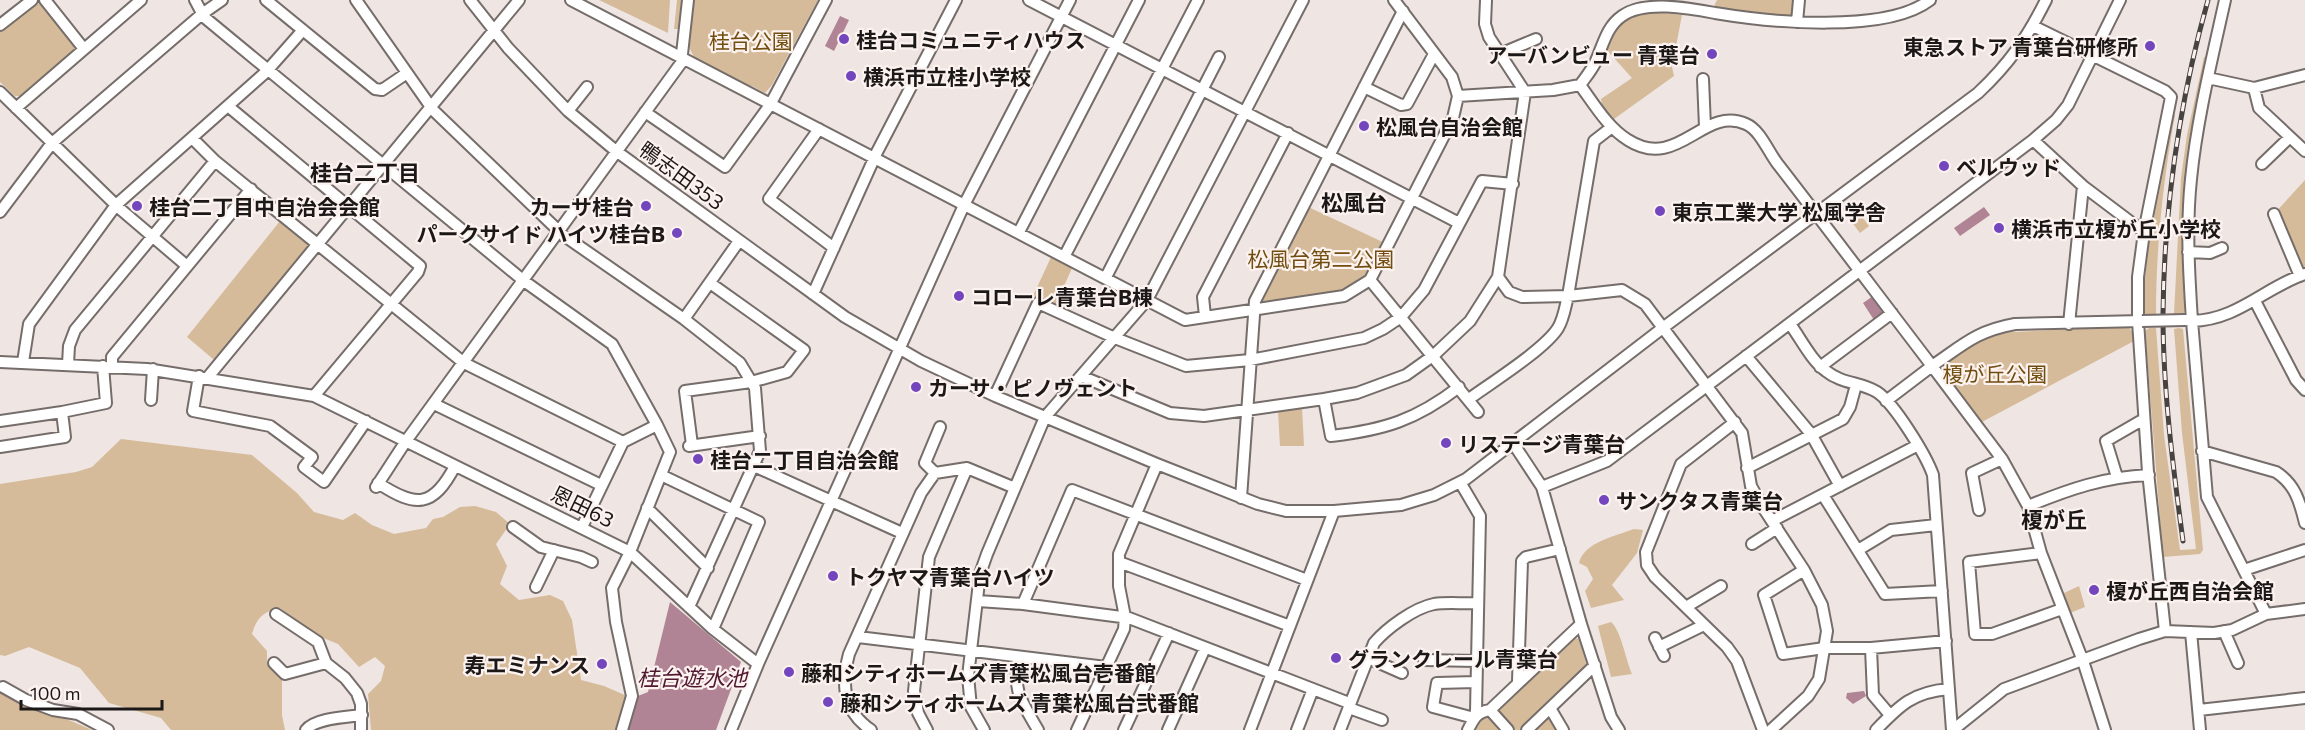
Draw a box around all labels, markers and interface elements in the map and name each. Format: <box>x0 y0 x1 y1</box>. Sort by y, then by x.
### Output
place label: 桂台コミュニティハウス <box>856 27 1086 52</box>
park label: 桂台公園 <box>709 28 793 53</box>
marker: 桂台コミュニティハウス <box>837 32 851 46</box>
place label: 東急ストア 青葉台研修所 <box>1903 34 2138 59</box>
marker: 東急ストア 青葉台研修所 <box>2143 39 2157 53</box>
place label: アーバンビュー 青葉台 <box>1486 42 1700 67</box>
marker: アーバンビュー 青葉台 <box>1705 47 1719 61</box>
place label: 横浜市立桂小学校 <box>863 64 1031 89</box>
marker: 横浜市立桂小学校 <box>844 69 858 83</box>
place label: 松風台自治会館 <box>1376 114 1523 139</box>
marker: 松風台自治会館 <box>1357 119 1371 133</box>
street label: 鴨志田353 <box>635 136 729 214</box>
place label: ベルウッド <box>1956 154 2061 179</box>
district label: 桂台二丁目 <box>310 159 420 186</box>
marker: ベルウッド <box>1937 159 1951 173</box>
district label: 松風台 <box>1321 189 1387 216</box>
place label: 桂台二丁目中自治会会館 <box>149 194 380 219</box>
place label: カーサ桂台 <box>529 194 634 219</box>
marker: 桂台二丁目中自治会会館 <box>130 199 144 213</box>
marker: カーサ桂台 <box>639 199 653 213</box>
place label: 東京工業大学 松風学舎 <box>1672 199 1886 224</box>
marker: 東京工業大学 松風学舎 <box>1653 204 1667 218</box>
place label: 横浜市立榎が丘小学校 <box>2011 216 2221 241</box>
place label: パークサイド ハイツ桂台B <box>417 221 665 246</box>
marker: 横浜市立榎が丘小学校 <box>1992 221 2006 235</box>
marker: パークサイド ハイツ桂台B <box>670 226 684 240</box>
park label: 松風台第二公園 <box>1248 246 1395 271</box>
place label: コローレ青葉台B棟 <box>971 284 1153 309</box>
marker: コローレ青葉台B棟 <box>952 289 966 303</box>
park label: 榎が丘公園 <box>1943 361 2048 386</box>
place label: カーサ・ピノヴェント <box>928 375 1138 400</box>
marker: カーサ・ピノヴェント <box>909 380 923 394</box>
place label: リステージ青葉台 <box>1458 431 1626 456</box>
marker: リステージ青葉台 <box>1439 436 1453 450</box>
place label: 桂台二丁目自治会館 <box>710 447 899 472</box>
marker: 桂台二丁目自治会館 <box>691 452 705 466</box>
street label: 恩田63 <box>548 480 618 532</box>
place label: サンクタス青葉台 <box>1616 488 1783 513</box>
marker: サンクタス青葉台 <box>1597 493 1611 507</box>
district label: 榎が丘 <box>2021 506 2087 533</box>
place label: トクヤマ青葉台ハイツ <box>845 564 1055 589</box>
marker: トクヤマ青葉台ハイツ <box>826 569 840 583</box>
place label: 榎が丘西自治会館 <box>2106 578 2274 603</box>
marker: 榎が丘西自治会館 <box>2087 583 2101 597</box>
place label: グランクレール青葉台 <box>1348 646 1558 671</box>
marker: グランクレール青葉台 <box>1329 651 1343 665</box>
place label: 寿エミナンス <box>464 652 590 677</box>
marker: 寿エミナンス <box>595 657 609 671</box>
place label: 藤和シティホームズ青葉松風台壱番館 <box>801 660 1156 685</box>
water label: 桂台遊水池 <box>637 664 749 691</box>
marker: 藤和シティホームズ青葉松風台壱番館 <box>782 665 796 679</box>
scale bar <box>21 673 162 711</box>
text: 100 m <box>30 682 80 704</box>
place label: 藤和シティホームズ 青葉松風台弐番館 <box>840 690 1199 715</box>
marker: 藤和シティホームズ 青葉松風台弐番館 <box>821 695 835 709</box>

